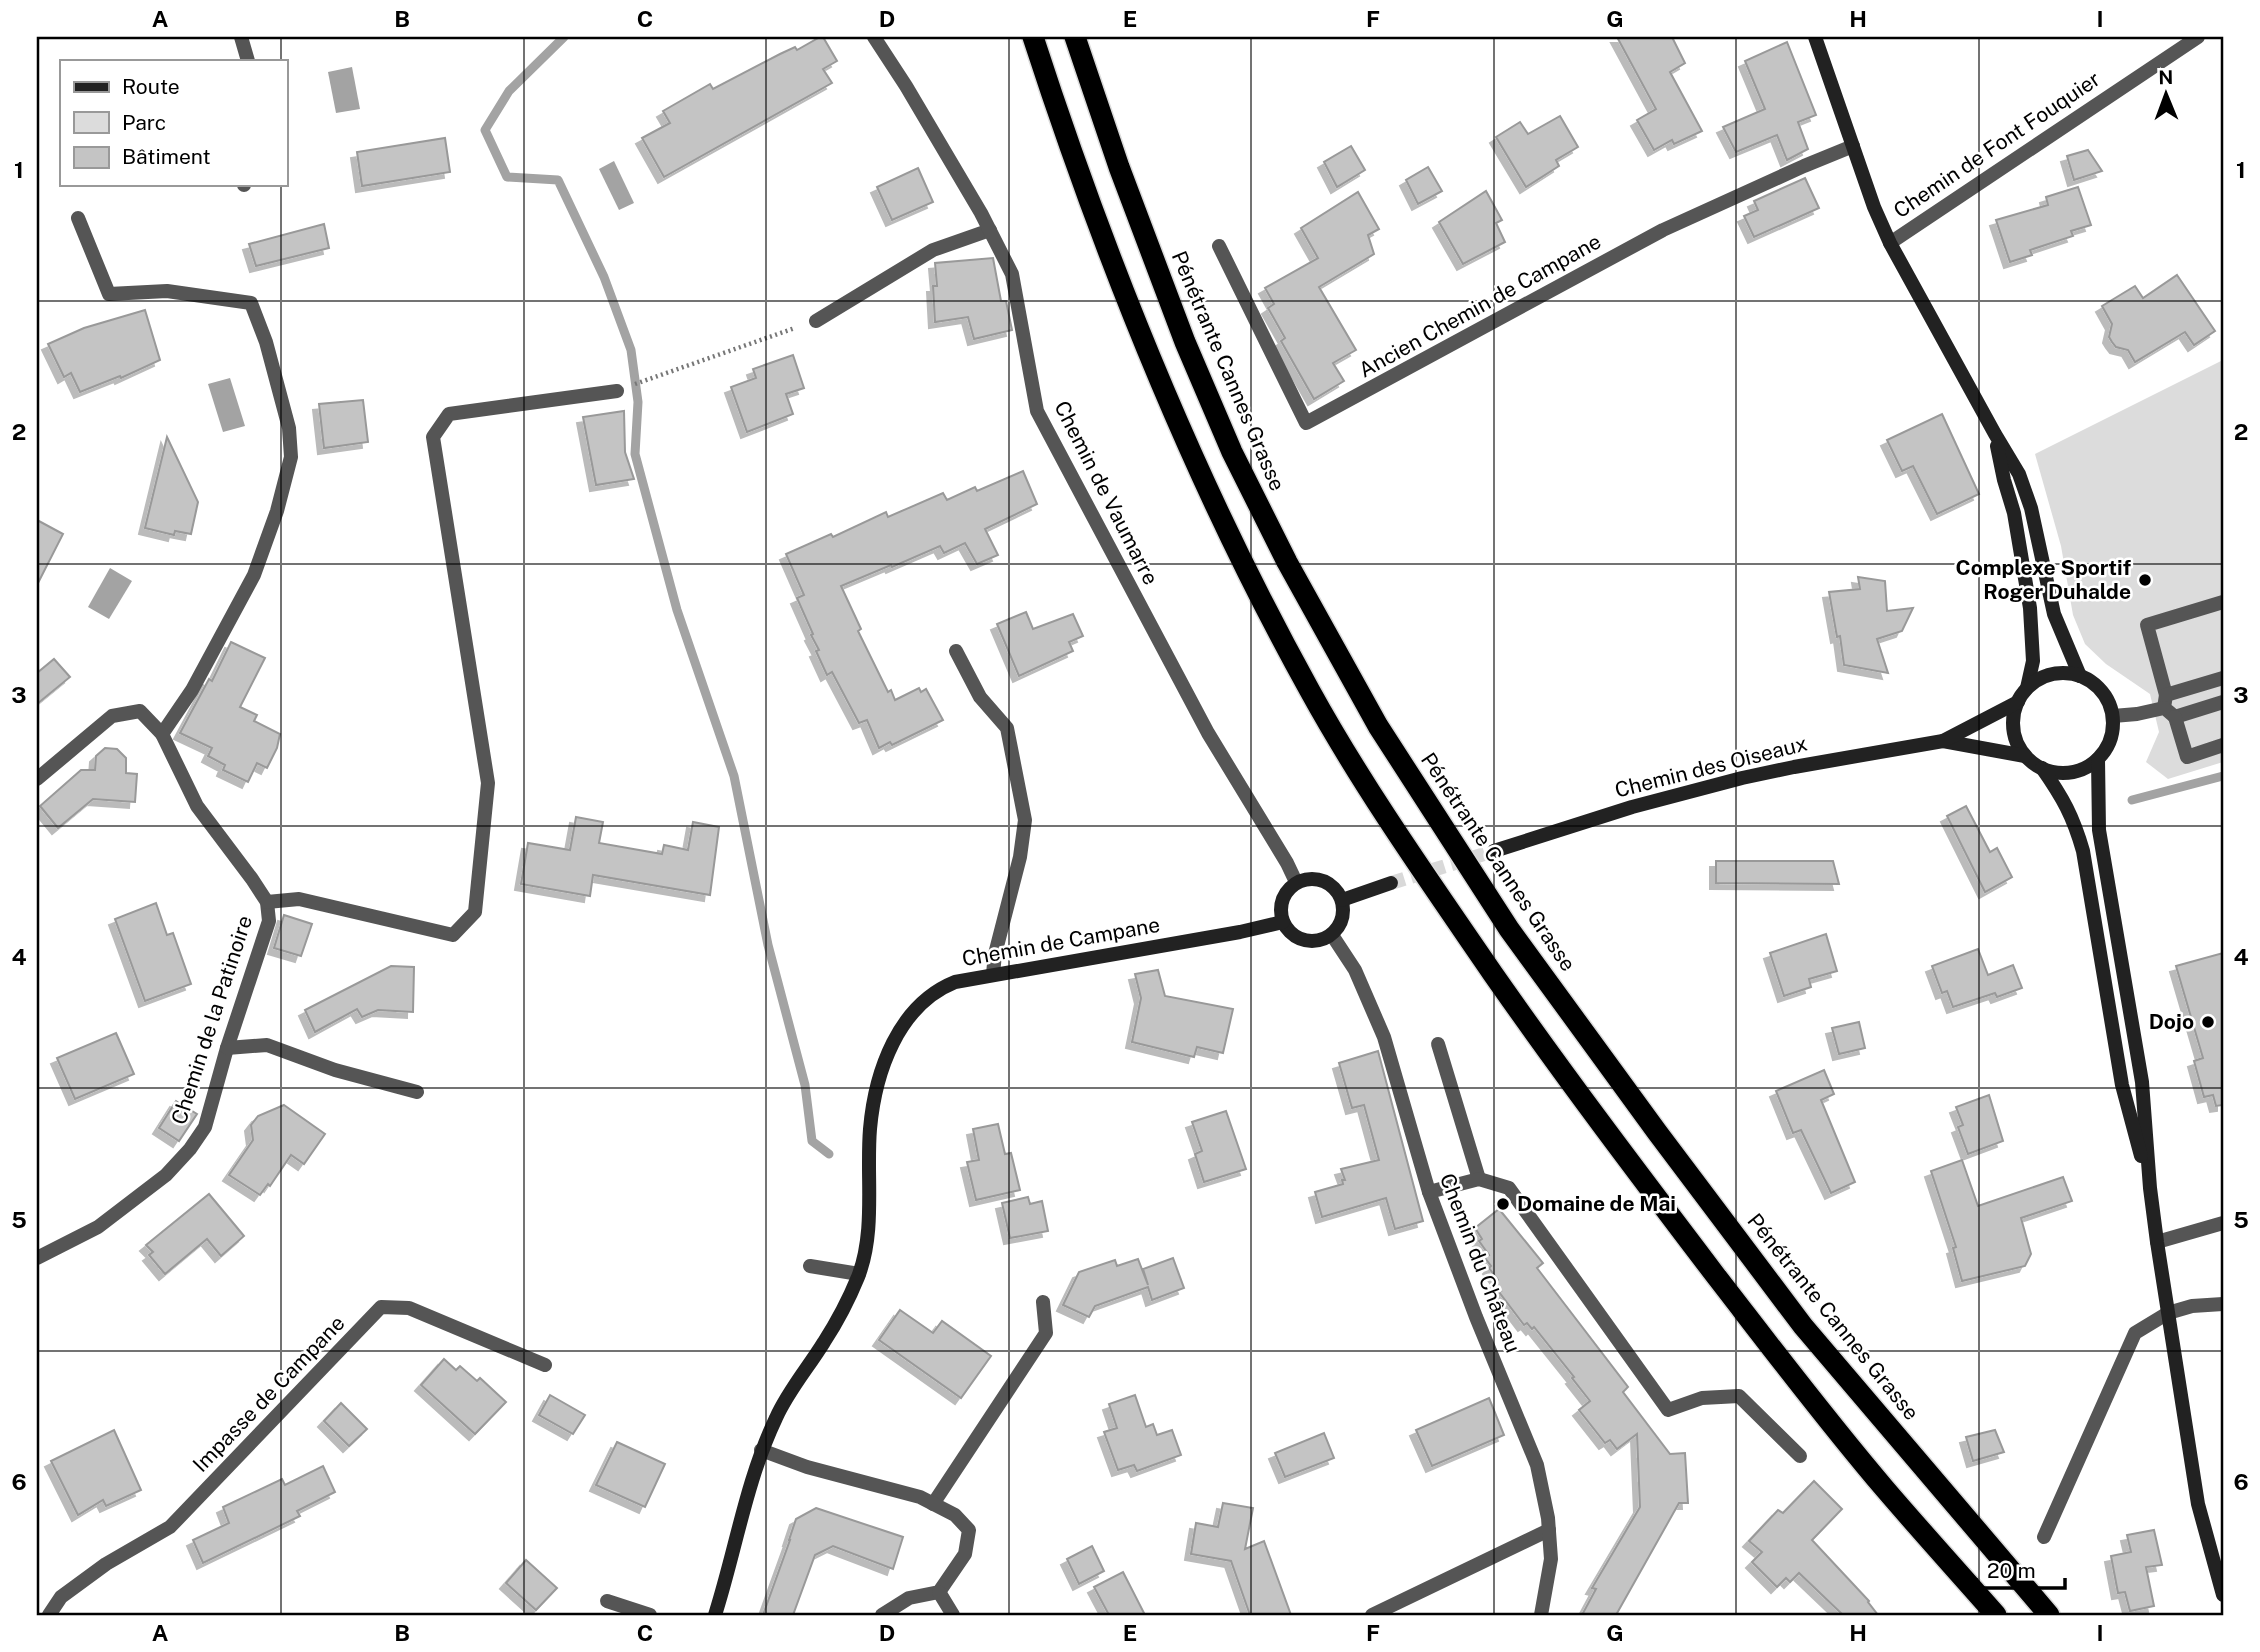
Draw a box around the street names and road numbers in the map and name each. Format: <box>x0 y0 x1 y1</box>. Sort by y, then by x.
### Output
street label: Chemin de Font Fouquier <box>1889 66 2105 223</box>
street label: Ancien Chemin de Campane <box>1354 228 1605 383</box>
street label: Pénétrante Cannes Grasse <box>1167 247 1290 494</box>
street label: Chemin de Vaumarre <box>1049 397 1164 589</box>
street label: Chemin des Oiseaux <box>1612 730 1810 803</box>
street label: Pénétrante Cannes Grasse <box>1416 748 1581 976</box>
street label: Chemin de la Patinoire <box>166 912 257 1128</box>
street label: Chemin de Campane <box>960 912 1162 971</box>
street label: Chemin du Château <box>1435 1170 1526 1356</box>
street label: Pénétrante Cannes Grasse <box>1742 1209 1924 1425</box>
street label: Impasse de Campane <box>188 1310 350 1477</box>

